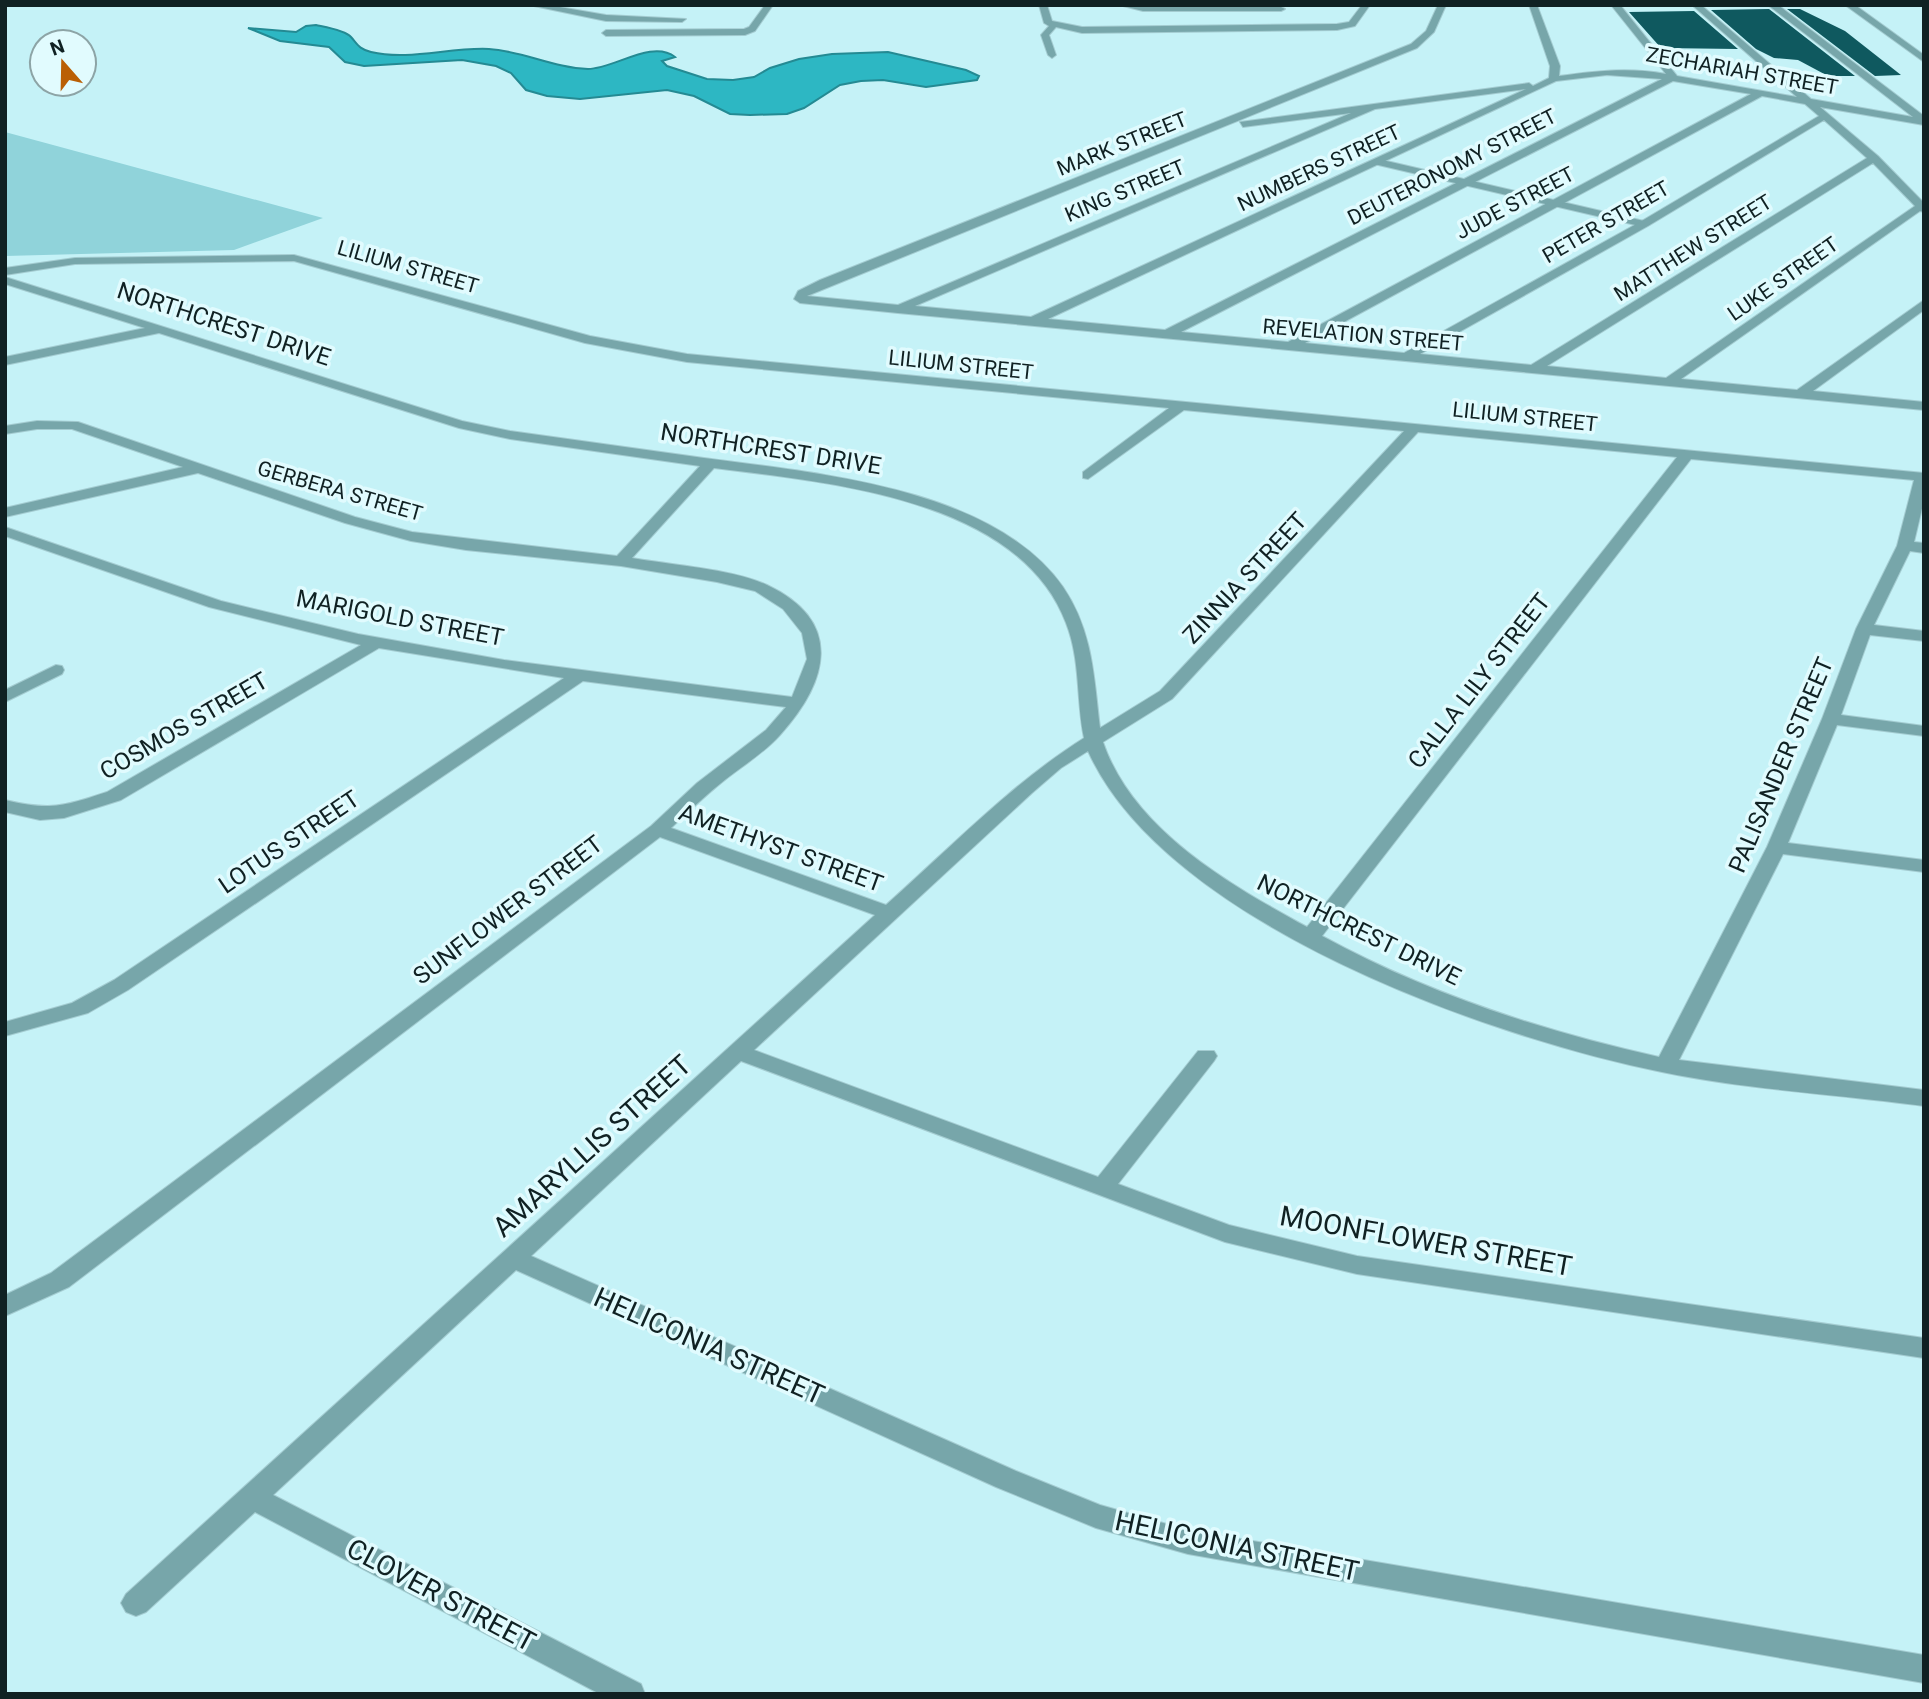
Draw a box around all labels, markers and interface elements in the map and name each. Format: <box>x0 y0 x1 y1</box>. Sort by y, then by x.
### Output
north arrow <box>28 28 98 98</box>
text: N <box>47 34 68 61</box>
street label: ZECHARIAH STREET <box>1644 42 1840 100</box>
street label: DEUTERONOMY STREET <box>1344 104 1561 230</box>
street label: MARK STREET <box>1053 107 1191 181</box>
street label: NUMBERS STREET <box>1234 120 1405 216</box>
street label: KING STREET <box>1061 155 1189 227</box>
street label: JUDE STREET <box>1452 162 1579 244</box>
street label: PETER STREET <box>1538 176 1674 268</box>
street label: MATTHEW STREET <box>1610 190 1777 306</box>
street label: LUKE STREET <box>1723 232 1843 326</box>
street label: LILIUM STREET <box>335 235 482 299</box>
street label: NORTHCREST DRIVE <box>114 276 334 372</box>
street label: REVELATION STREET <box>1262 314 1465 356</box>
street label: LILIUM STREET <box>887 345 1035 385</box>
street label: LILIUM STREET <box>1451 397 1599 437</box>
street label: NORTHCREST DRIVE <box>659 418 883 480</box>
street label: GERBERA STREET <box>255 456 426 526</box>
street label: ZINNIA STREET <box>1177 507 1313 649</box>
street label: MARIGOLD STREET <box>294 584 506 652</box>
street label: CALLA LILY STREET <box>1402 588 1556 774</box>
street label: PALISANDER STREET <box>1723 653 1839 877</box>
street label: COSMOS STREET <box>95 667 273 785</box>
street label: LOTUS STREET <box>213 785 365 899</box>
street label: AMETHYST STREET <box>675 798 887 898</box>
street label: SUNFLOWER STREET <box>408 830 608 990</box>
street label: NORTHCREST DRIVE <box>1253 869 1465 991</box>
street label: AMARYLLIS STREET <box>486 1048 698 1244</box>
street label: MOONFLOWER STREET <box>1277 1199 1575 1283</box>
street label: HELICONIA STREET <box>589 1280 829 1412</box>
street label: HELICONIA STREET <box>1112 1504 1362 1588</box>
street label: CLOVER STREET <box>341 1531 541 1659</box>

